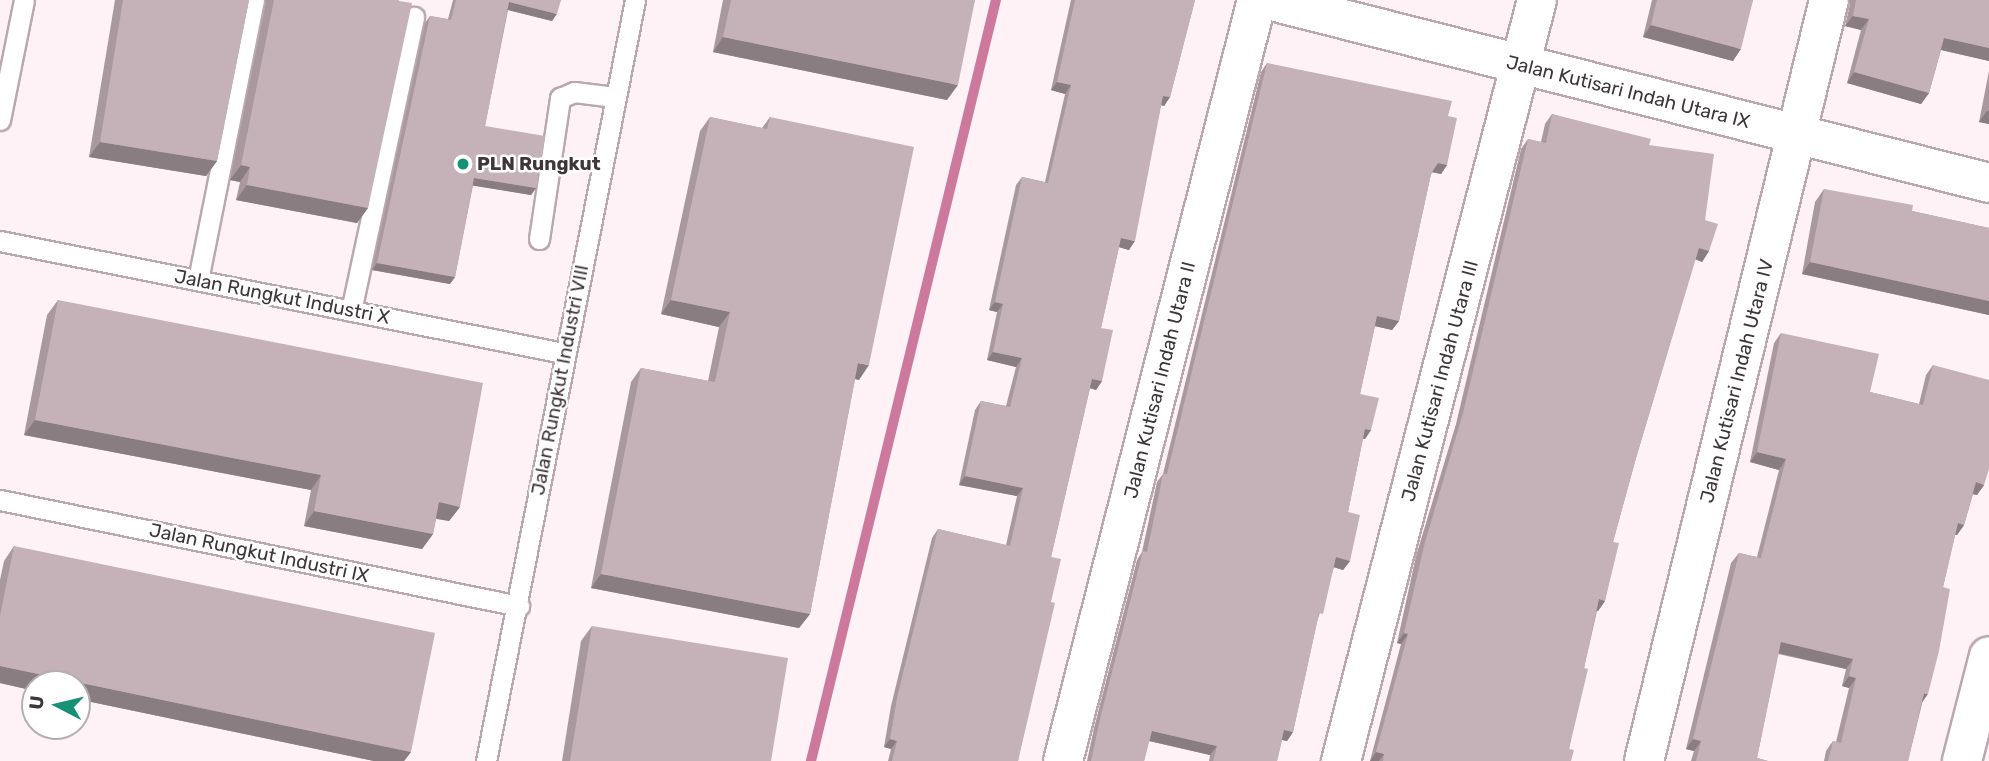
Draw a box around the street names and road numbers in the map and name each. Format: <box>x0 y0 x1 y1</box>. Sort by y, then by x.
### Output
street label: Jalan Kutisari Indah Utara IX <box>1504 51 1752 133</box>
street label: Jalan Kutisari Indah Utara IV <box>1696 257 1778 505</box>
street label: Jalan Kutisari Indah Utara III <box>1397 258 1483 504</box>
street label: Jalan Kutisari Indah Utara II <box>1119 259 1201 501</box>
street label: Jalan Rungkut Industri VIII <box>526 263 594 497</box>
street label: Jalan Rungkut Industri X <box>172 265 392 329</box>
street label: Jalan Rungkut Industri IX <box>147 519 371 587</box>

